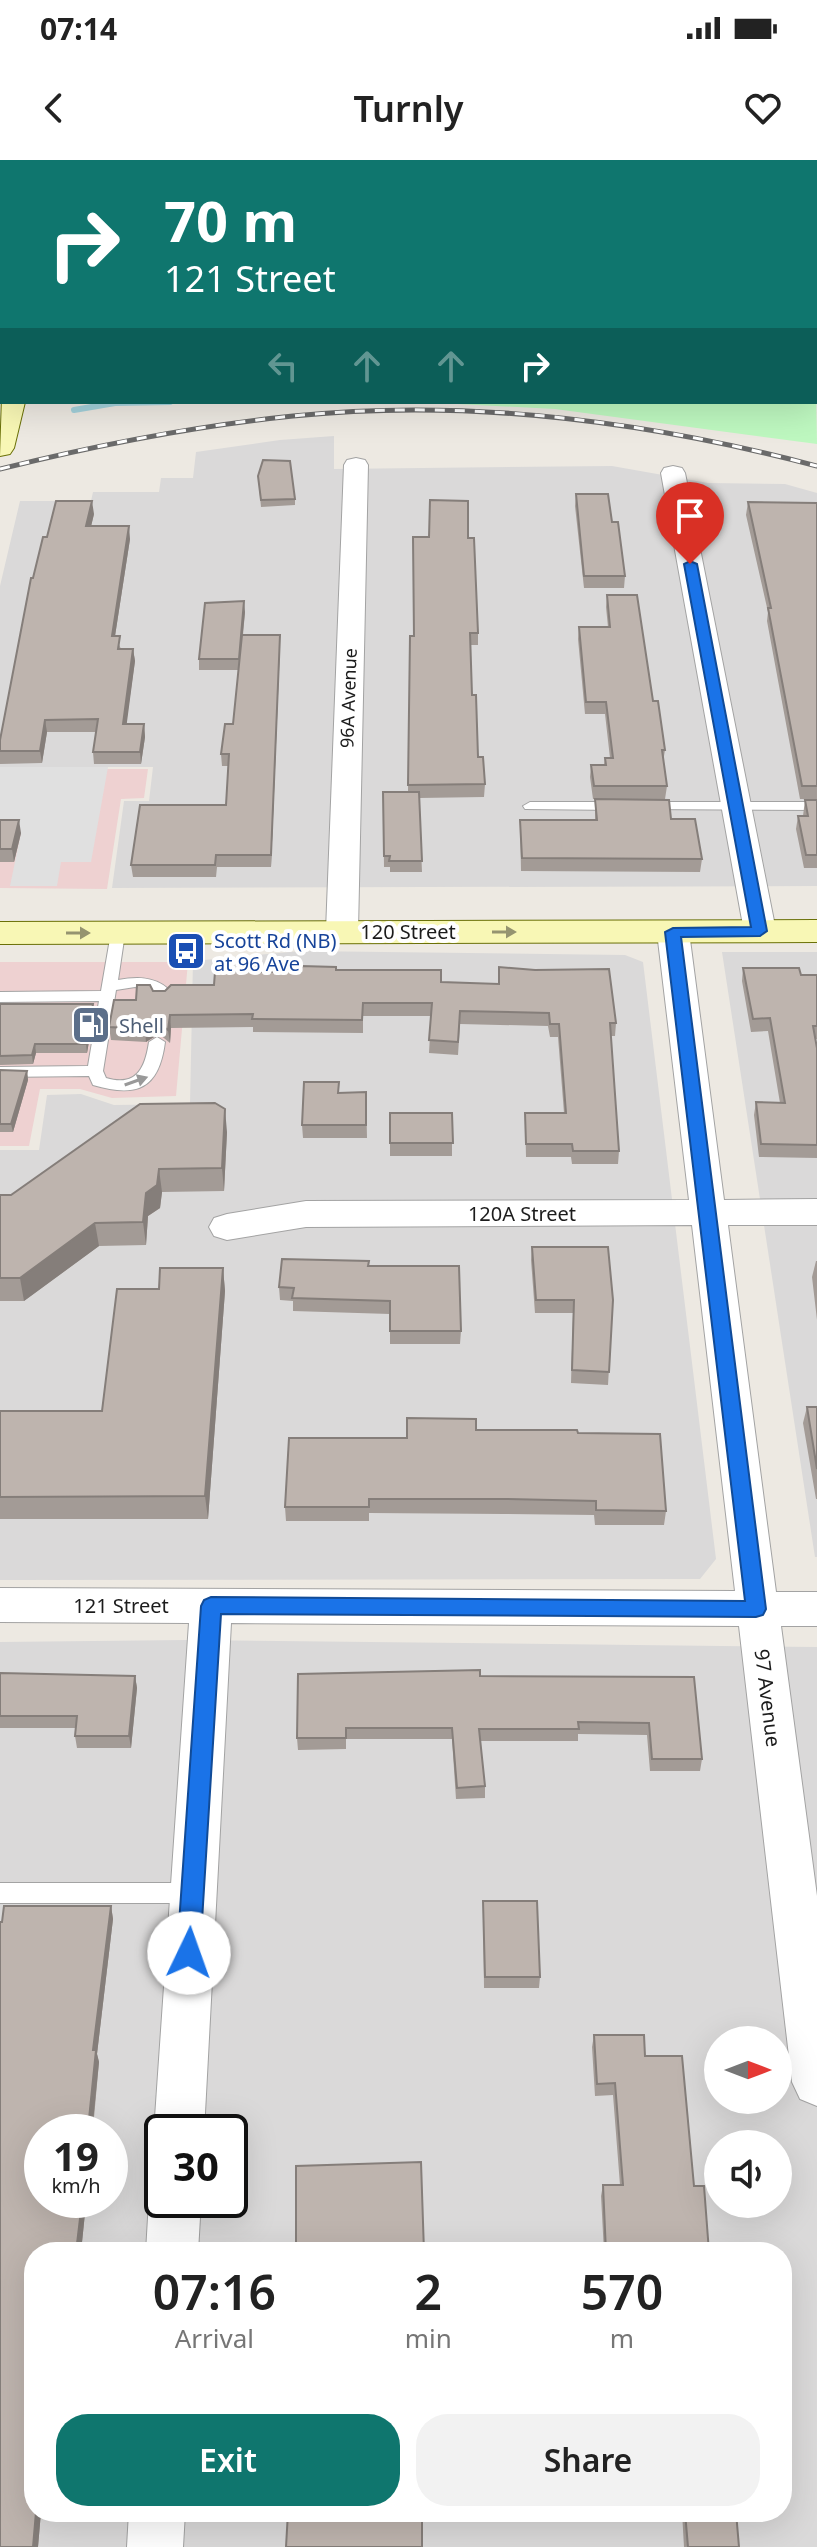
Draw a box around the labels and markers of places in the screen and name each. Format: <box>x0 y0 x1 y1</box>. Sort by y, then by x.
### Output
pin <box>656 482 724 564</box>
place label: Scott Rd (NB) at 96 Ave <box>214 927 336 977</box>
bus stop icon: Scott Rd (NB) at 96 Ave <box>165 930 207 972</box>
fuel station icon: Shell <box>70 1004 112 1046</box>
place label: Shell <box>119 1012 164 1039</box>

